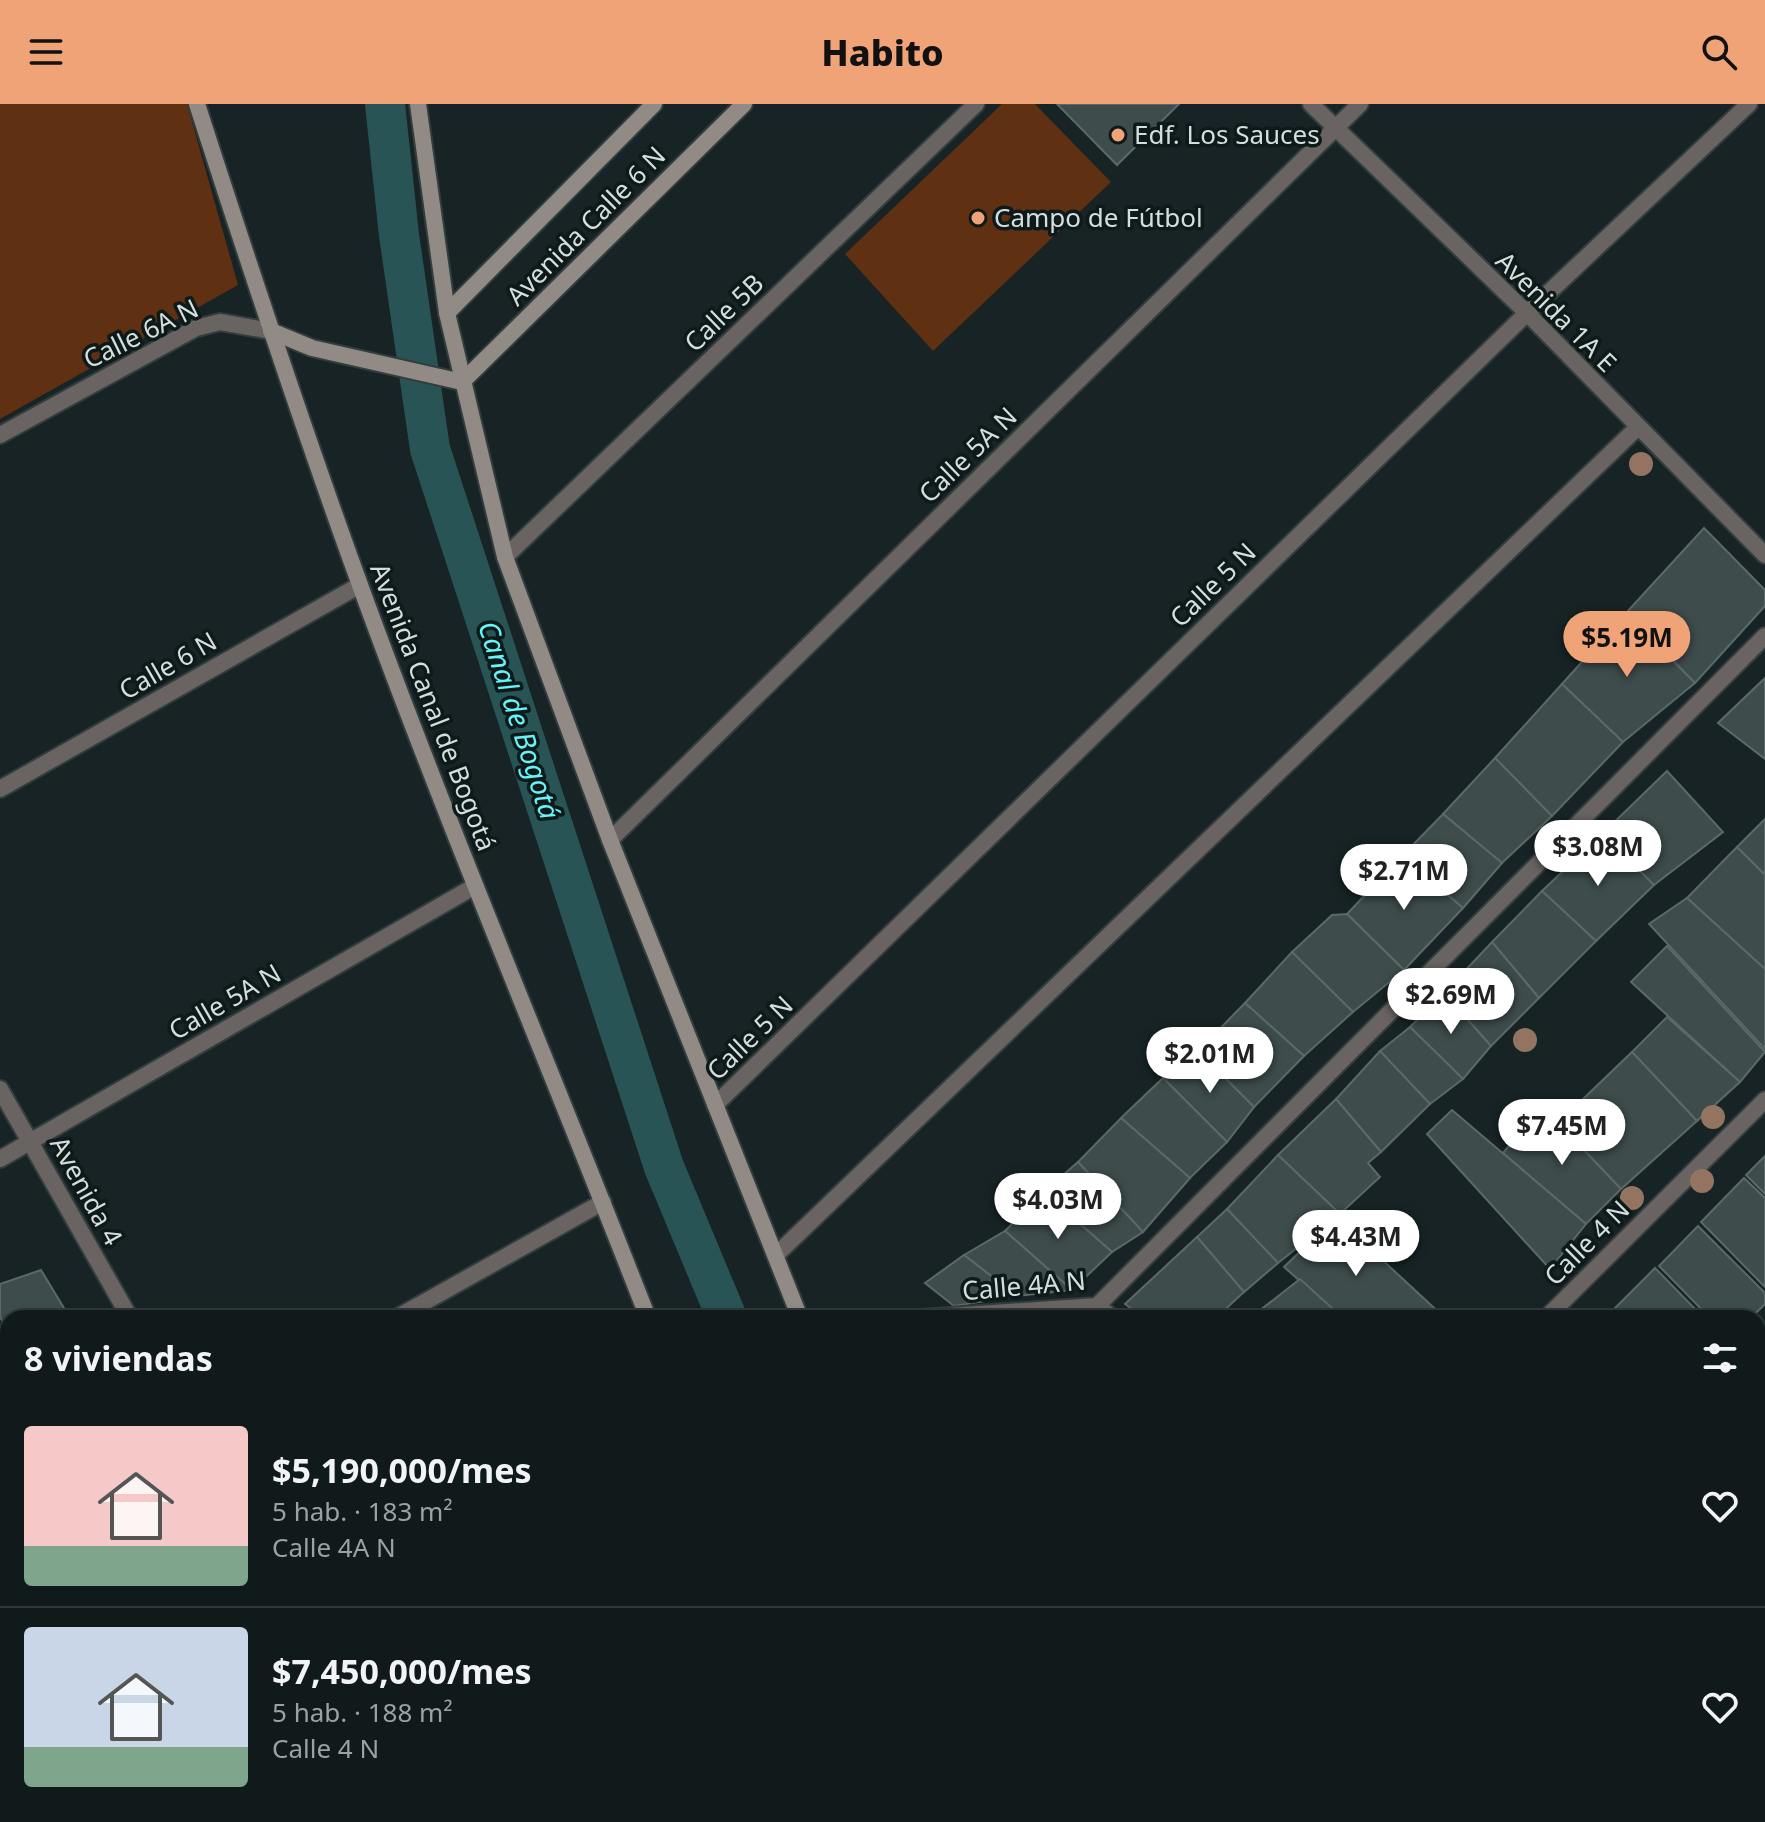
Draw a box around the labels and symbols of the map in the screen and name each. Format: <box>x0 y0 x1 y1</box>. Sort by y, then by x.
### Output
place label: Edf. Los Sauces <box>1134 116 1320 152</box>
marker: Edf. Los Sauces <box>1109 126 1127 144</box>
street label: Avenida Calle 6 N <box>498 138 673 313</box>
place label: Campo de Fútbol <box>994 199 1203 235</box>
marker: Campo de Fútbol <box>969 209 987 227</box>
street label: Avenida 1A E <box>1488 243 1625 380</box>
street label: Calle 5B <box>676 265 771 359</box>
street label: Calle 6A N <box>77 290 204 376</box>
street label: Calle 5A N <box>910 398 1024 510</box>
street label: Calle 5 N <box>1161 534 1263 634</box>
street label: Avenida Canal de Bogotá <box>362 558 505 856</box>
pin: $5.19M <box>1562 611 1692 679</box>
water label: Canal de Bogotá <box>470 616 570 824</box>
street label: Calle 6 N <box>112 623 223 708</box>
pin: $3.08M <box>1533 820 1663 888</box>
pin: $2.71M <box>1339 844 1469 912</box>
street label: Calle 5A N <box>162 955 287 1048</box>
pin: $2.69M <box>1386 968 1516 1036</box>
street label: Calle 5 N <box>698 987 800 1087</box>
pin: $2.01M <box>1145 1027 1275 1095</box>
pin: $7.45M <box>1497 1099 1627 1167</box>
street label: Avenida 4 <box>42 1130 132 1252</box>
pin: $4.03M <box>993 1173 1123 1241</box>
street label: Calle 4 N <box>1536 1192 1637 1293</box>
pin: $4.43M <box>1291 1210 1421 1278</box>
street label: Calle 4A N <box>961 1262 1087 1308</box>

